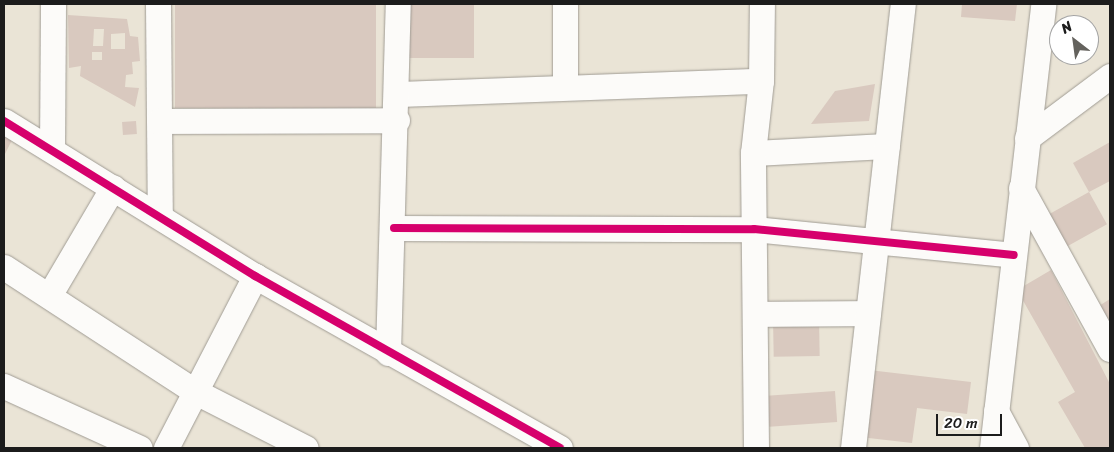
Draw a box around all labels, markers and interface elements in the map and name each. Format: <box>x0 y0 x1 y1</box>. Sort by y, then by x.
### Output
text: N <box>1056 14 1077 41</box>
north arrow <box>1049 15 1099 65</box>
scale bar <box>939 404 1005 436</box>
text: 20 m <box>944 410 978 436</box>

